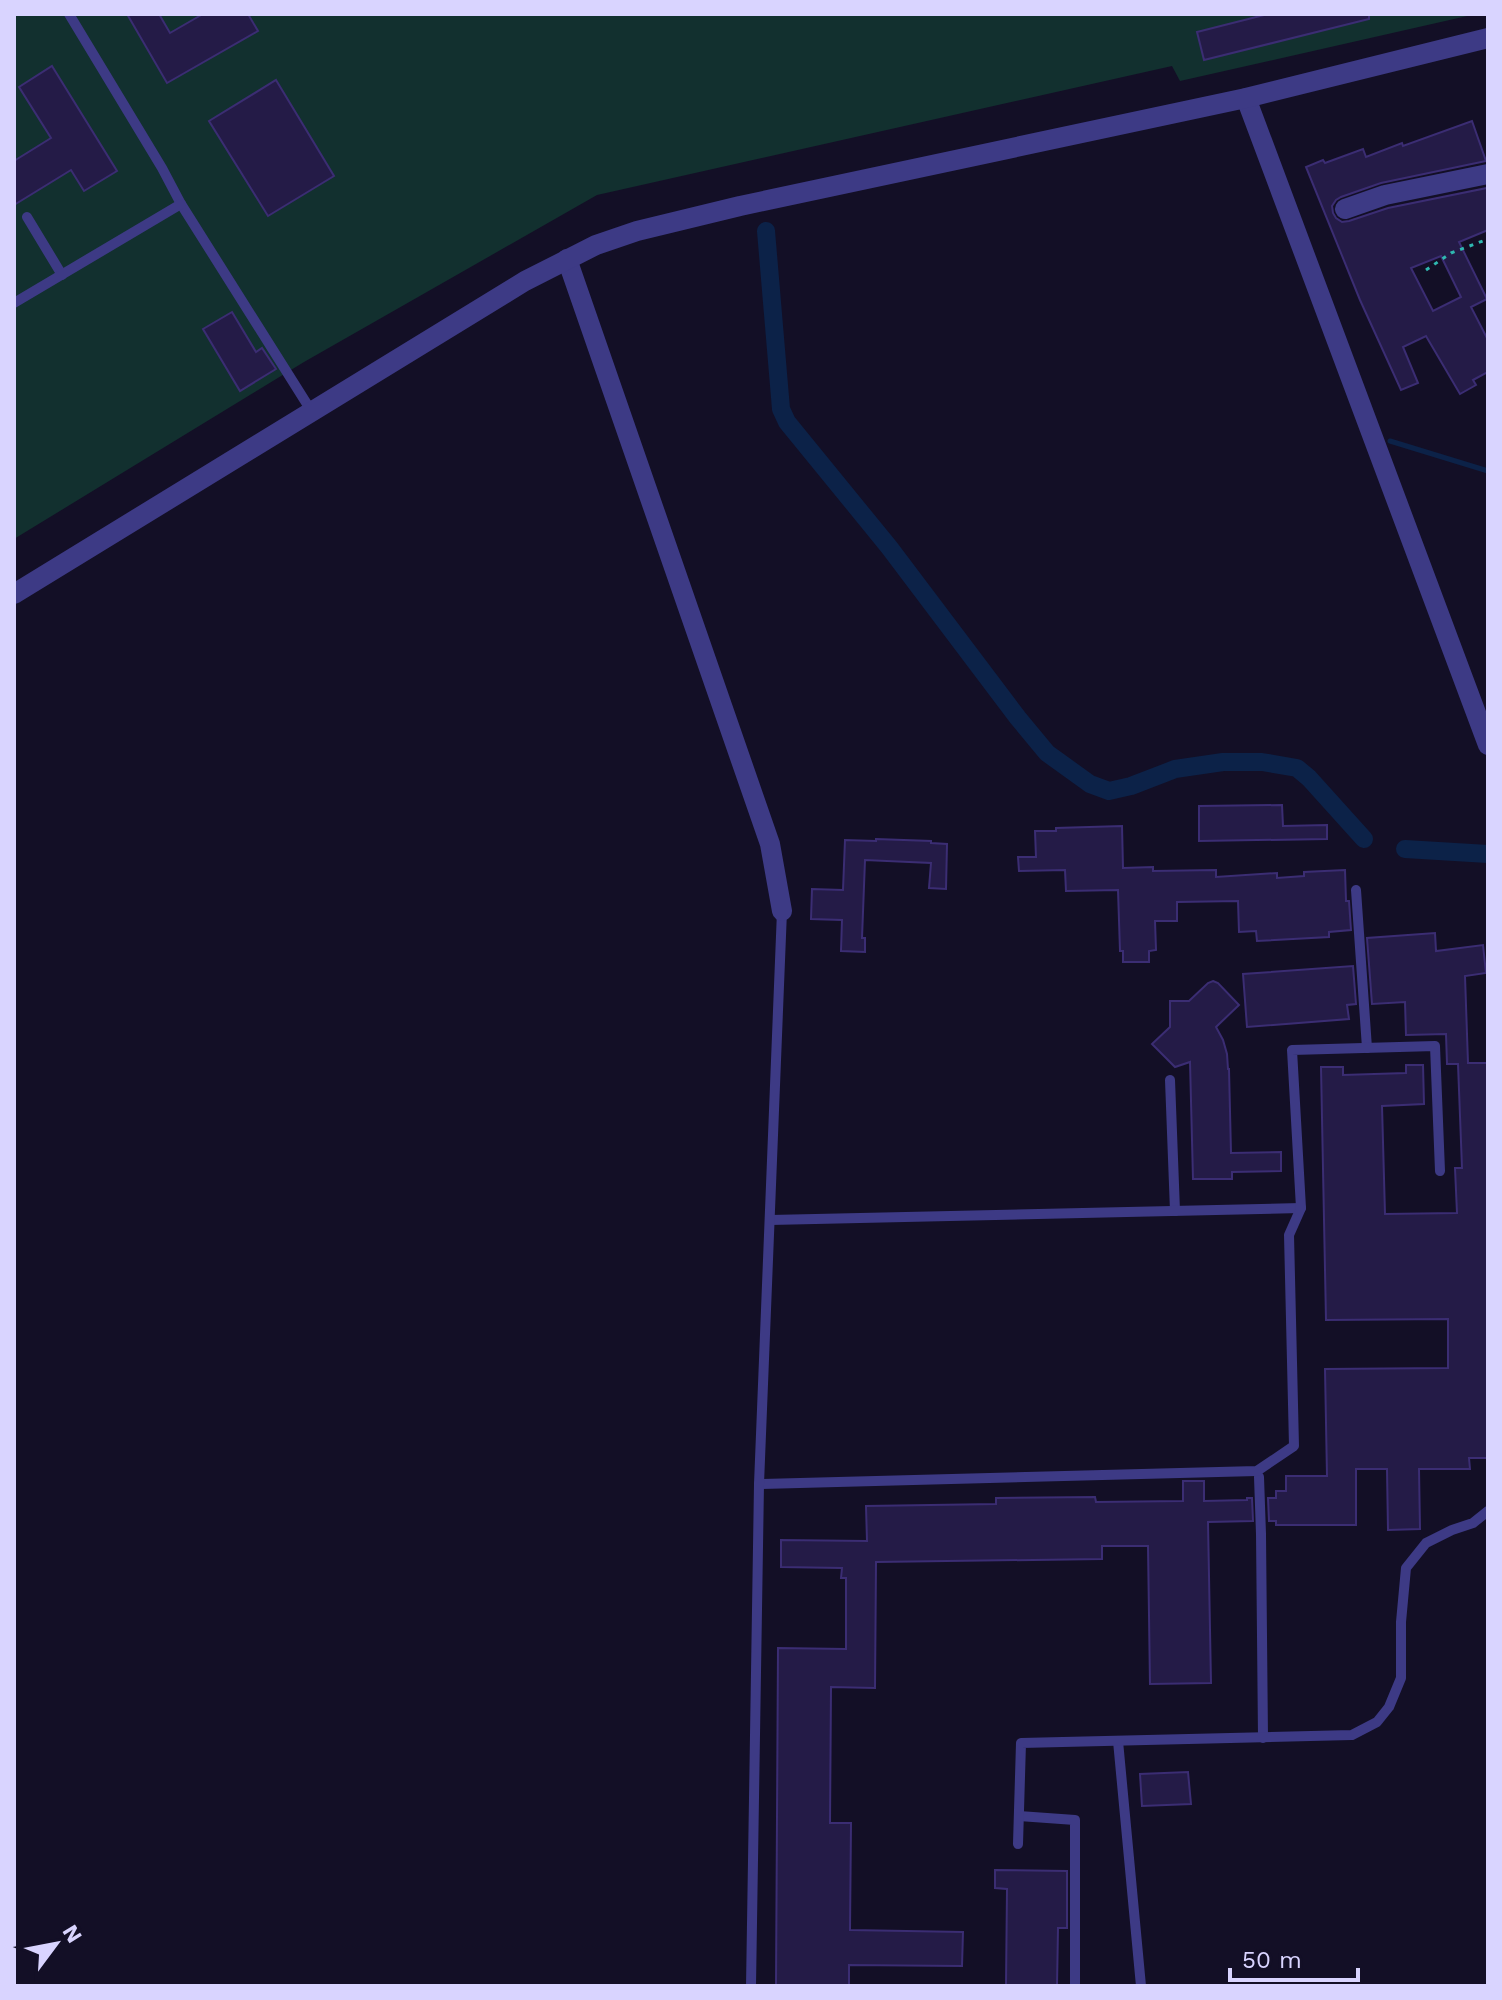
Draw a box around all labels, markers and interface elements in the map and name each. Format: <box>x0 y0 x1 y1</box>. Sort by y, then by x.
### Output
north arrow <box>16 1904 96 1984</box>
text: N <box>58 1920 87 1947</box>
scale bar <box>1230 1932 1358 1982</box>
text: 50 m <box>1242 1946 1302 1974</box>

